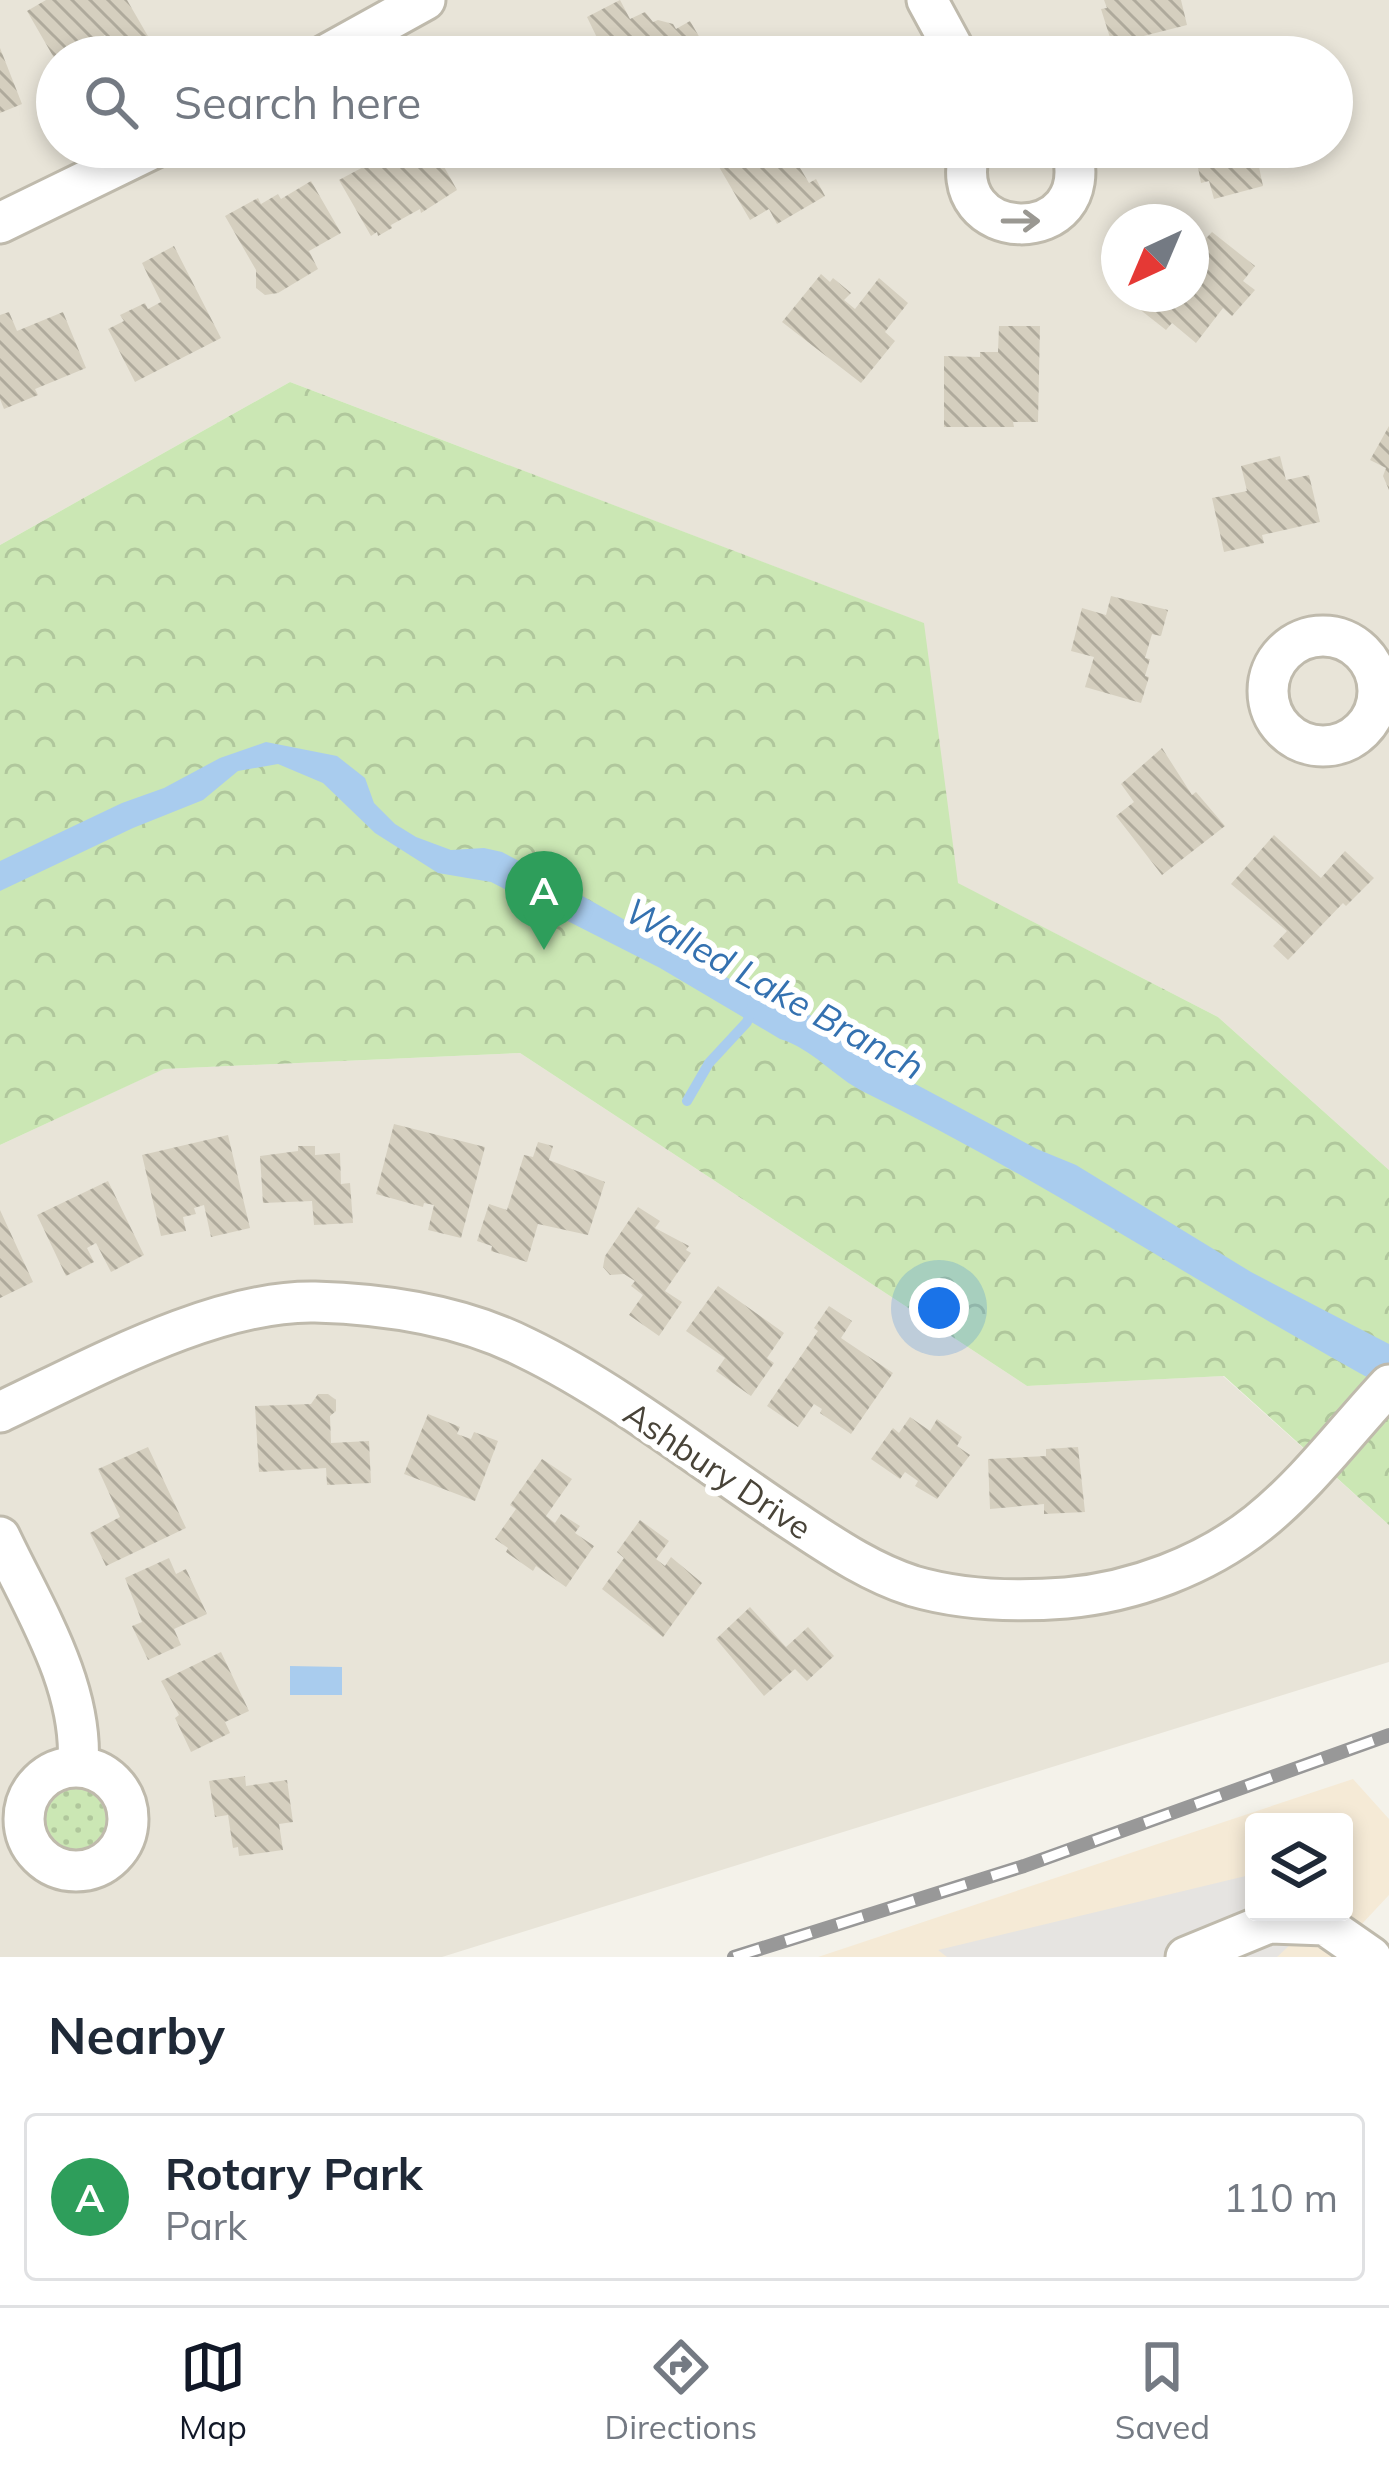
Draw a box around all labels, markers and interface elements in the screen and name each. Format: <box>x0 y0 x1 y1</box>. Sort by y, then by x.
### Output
search box <box>36 36 1353 168</box>
icon: search <box>78 69 144 135</box>
text: Search here <box>174 74 421 130</box>
north arrow <box>1101 204 1209 312</box>
one-way arrow <box>1000 210 1039 233</box>
pin: A <box>505 851 583 950</box>
water label: Walled Lake Branch <box>618 887 932 1089</box>
your location <box>909 1278 969 1338</box>
street label: Ashbury Drive <box>616 1392 820 1548</box>
map controls <box>1245 1813 1353 1921</box>
button: layers <box>1245 1813 1353 1921</box>
text: Nearby <box>48 2003 225 2067</box>
text: Rotary Park <box>165 2145 423 2201</box>
text: A <box>75 2173 105 2222</box>
text: 110 m <box>1223 2173 1338 2222</box>
text: Park <box>165 2201 247 2250</box>
tab: Map <box>179 2334 247 2447</box>
tab: Directions <box>605 2334 757 2447</box>
tab: Saved <box>1115 2334 1210 2447</box>

